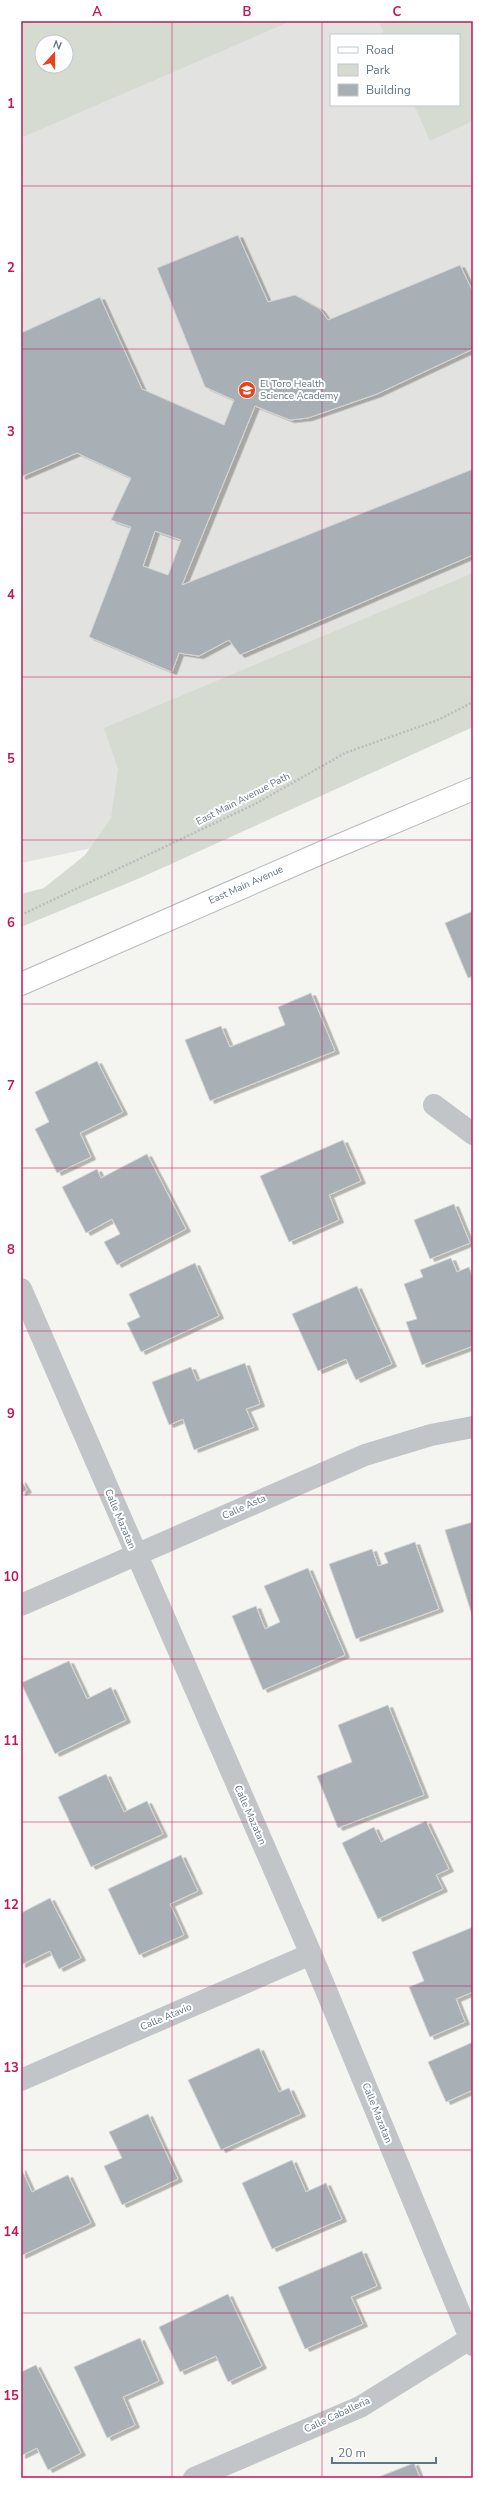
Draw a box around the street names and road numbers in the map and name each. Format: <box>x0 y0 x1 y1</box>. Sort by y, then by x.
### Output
street label: East Main Avenue Path <box>194 769 292 829</box>
street label: East Main Avenue <box>206 862 286 908</box>
street label: Calle Mazatan <box>101 1487 139 1551</box>
street label: Calle Asta <box>220 1491 268 1523</box>
street label: Calle Mazatan <box>231 1783 269 1847</box>
street label: Calle Atavio <box>138 2000 194 2034</box>
street label: Calle Mazatan <box>359 2081 395 2145</box>
street label: Calle Caballeria <box>302 2394 372 2436</box>

